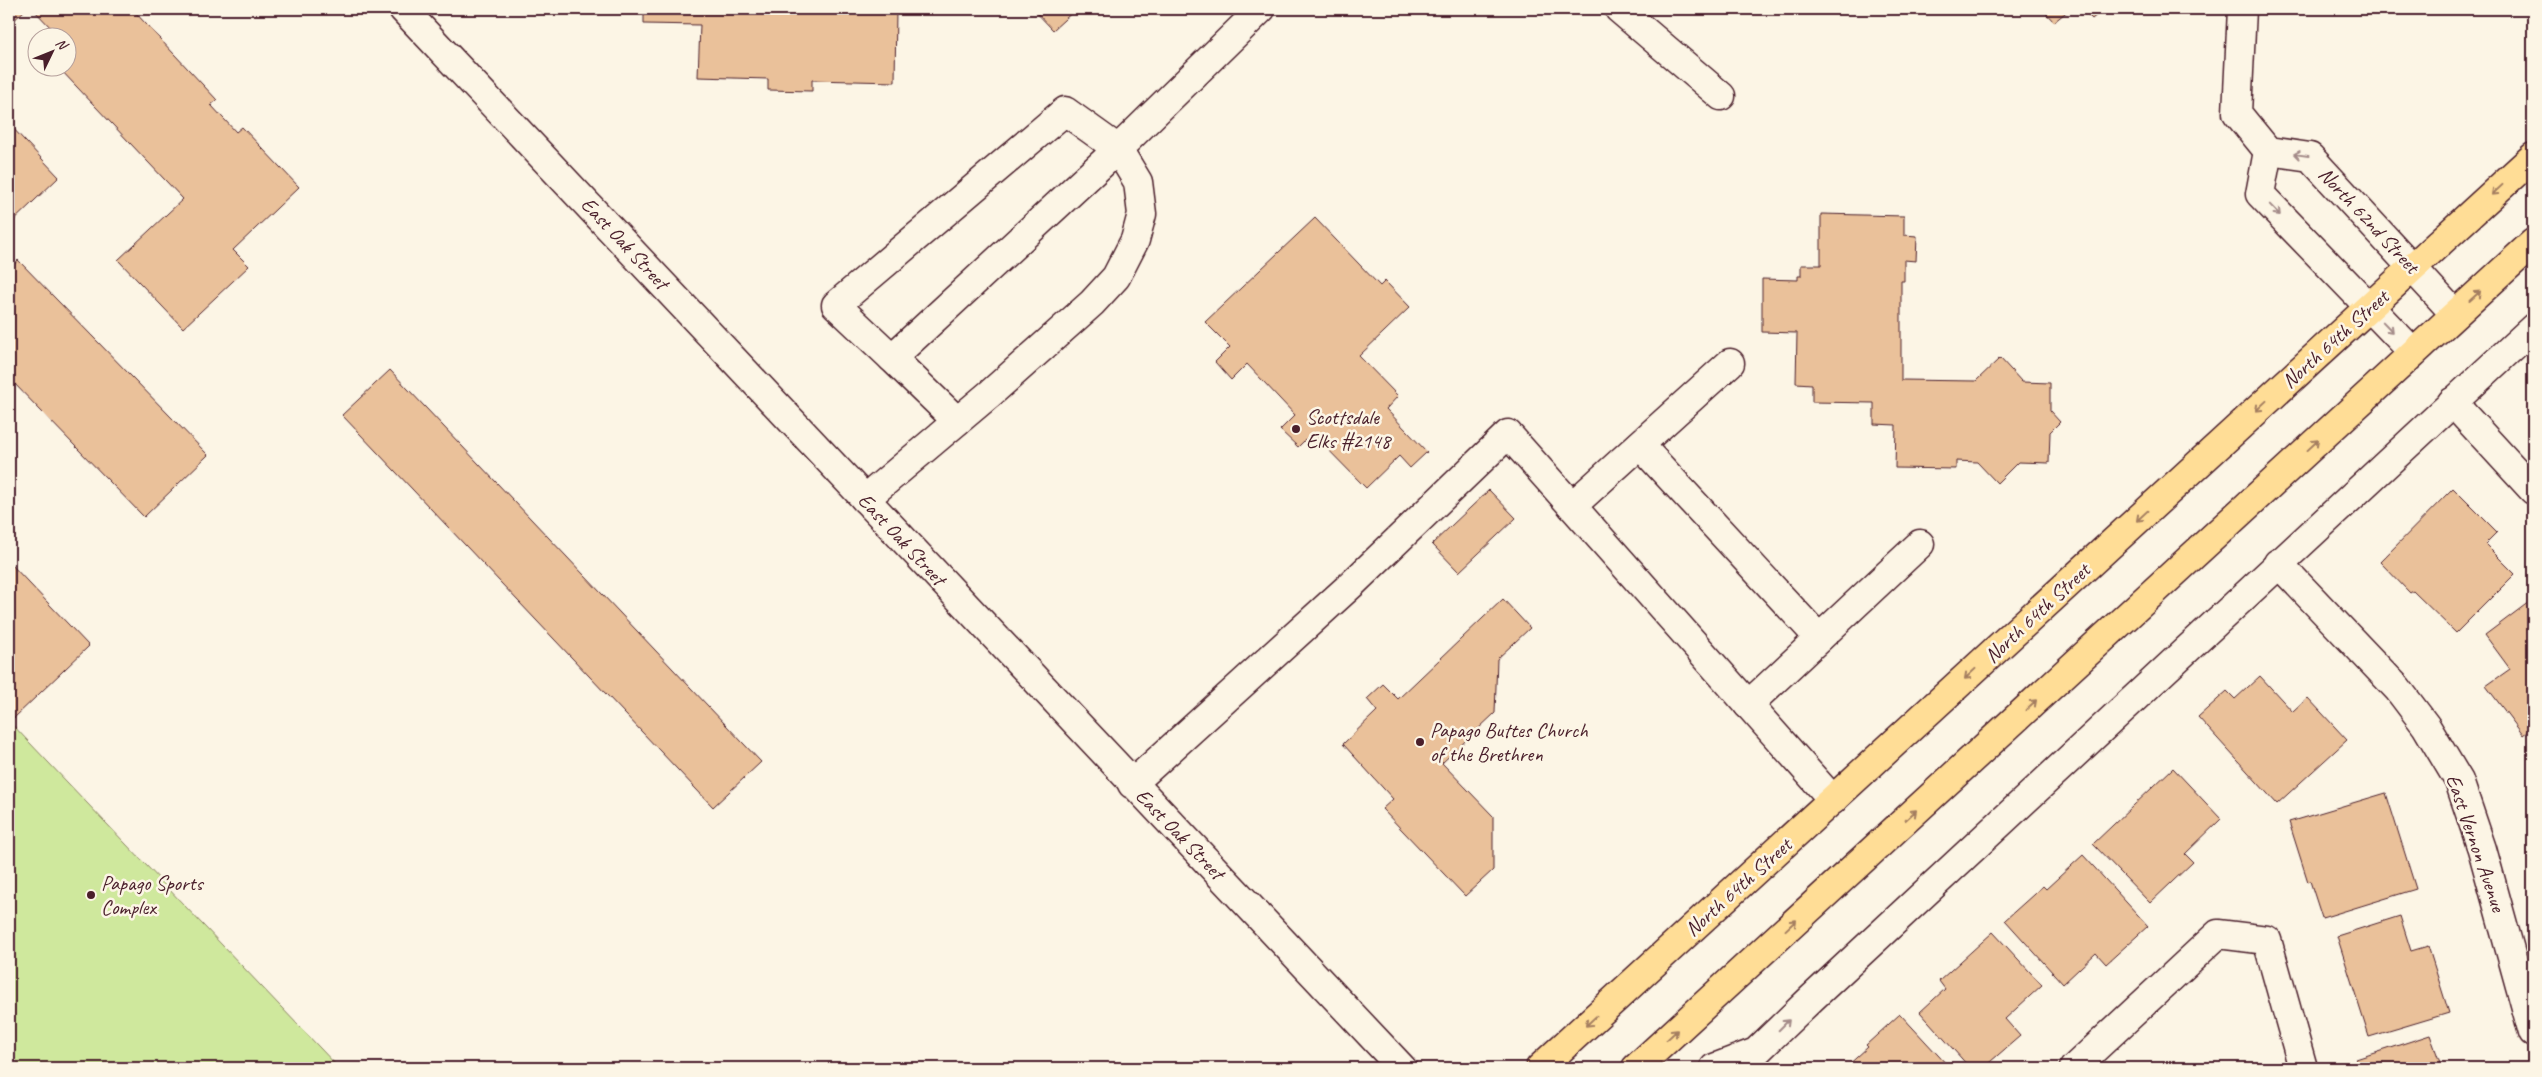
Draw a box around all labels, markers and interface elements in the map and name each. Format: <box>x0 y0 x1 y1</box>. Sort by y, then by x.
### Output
north arrow <box>28 28 78 78</box>
text: N <box>52 35 72 54</box>
one-way arrow <box>2293 150 2309 160</box>
street label: North 62nd Street <box>2313 161 2426 280</box>
one-way arrow <box>2491 184 2504 196</box>
street label: East Oak Street <box>576 191 676 297</box>
one-way arrow <box>2269 204 2281 216</box>
street label: North 64th Street <box>2276 283 2395 394</box>
one-way arrow <box>2469 290 2481 302</box>
one-way arrow <box>2382 321 2394 333</box>
one-way arrow <box>2255 400 2268 412</box>
place label: Scottsdale Elks #2148 <box>1306 404 1393 454</box>
marker: Scottsdale Elks #2148 <box>1290 423 1302 435</box>
one-way arrow <box>2307 439 2320 451</box>
street label: East Oak Street <box>853 487 953 593</box>
one-way arrow <box>2135 510 2148 522</box>
street label: North 64th Street <box>1979 556 2097 669</box>
one-way arrow <box>1964 668 1977 680</box>
one-way arrow <box>2024 699 2037 711</box>
place label: Papago Buttes Church of the Brethren <box>1430 717 1588 767</box>
marker: Papago Buttes Church of the Brethren <box>1414 736 1426 748</box>
street label: East Vernon Avenue <box>2440 771 2512 916</box>
street label: East Oak Street <box>1130 783 1232 887</box>
one-way arrow <box>1905 809 1917 821</box>
street label: North 64th Street <box>1679 831 1798 942</box>
place label: Papago Sports Complex <box>101 870 204 920</box>
marker: Papago Sports Complex <box>85 889 97 901</box>
one-way arrow <box>1785 919 1798 931</box>
one-way arrow <box>1585 1015 1598 1027</box>
one-way arrow <box>1777 1020 1789 1032</box>
one-way arrow <box>1665 1029 1678 1041</box>

